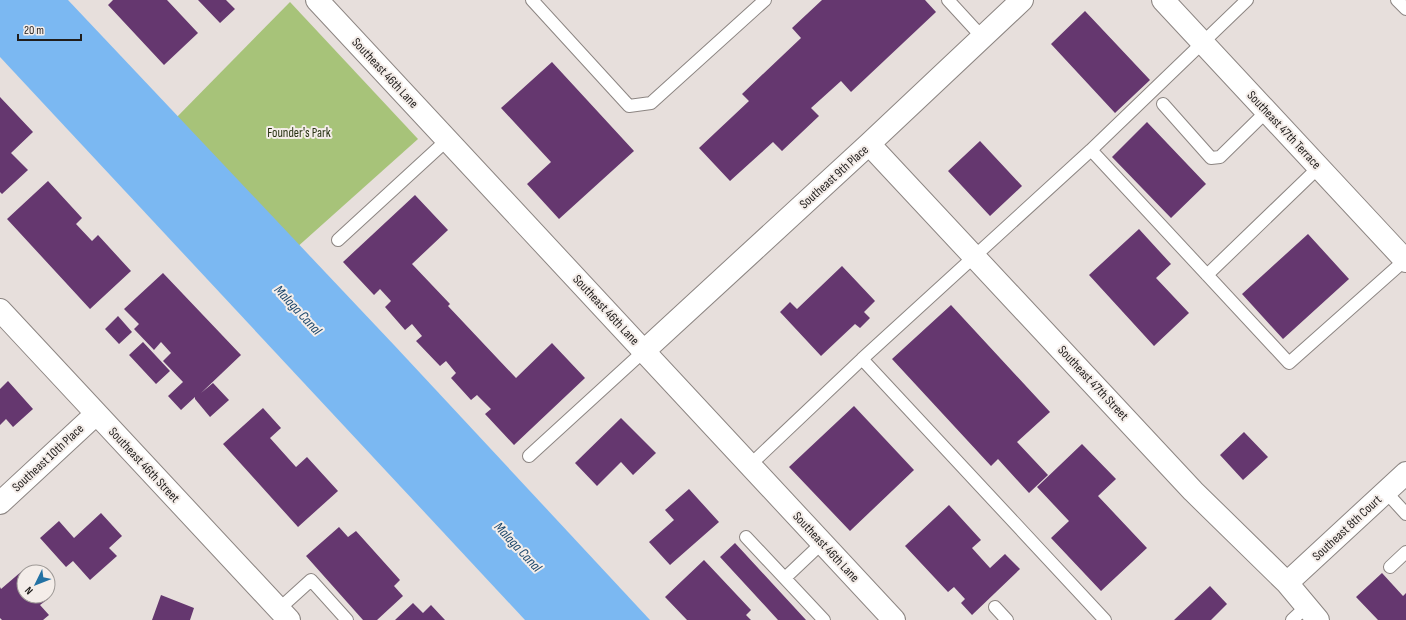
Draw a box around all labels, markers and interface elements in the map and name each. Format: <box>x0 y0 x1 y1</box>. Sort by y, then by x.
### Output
scale bar <box>18 16 81 42</box>
text: 20 m <box>24 23 44 38</box>
street label: Southeast 46th Lane <box>348 35 422 111</box>
street label: Southeast 47th Terrace <box>1244 87 1324 173</box>
park label: Founder's Park <box>267 125 331 141</box>
street label: Southeast 9th Place <box>796 142 872 212</box>
street label: Southeast 46th Lane <box>569 272 643 348</box>
water label: Malaga Canal <box>271 282 326 339</box>
street label: Southeast 47th Street <box>1054 342 1132 424</box>
street label: Southeast 10th Place <box>9 421 87 495</box>
street label: Southeast 46th Street <box>105 424 183 506</box>
street label: Southeast 8th Court <box>1309 492 1385 564</box>
street label: Southeast 46th Lane <box>789 509 863 585</box>
water label: Malaga Canal <box>491 519 546 576</box>
north arrow <box>16 564 56 604</box>
text: N <box>22 584 36 597</box>

